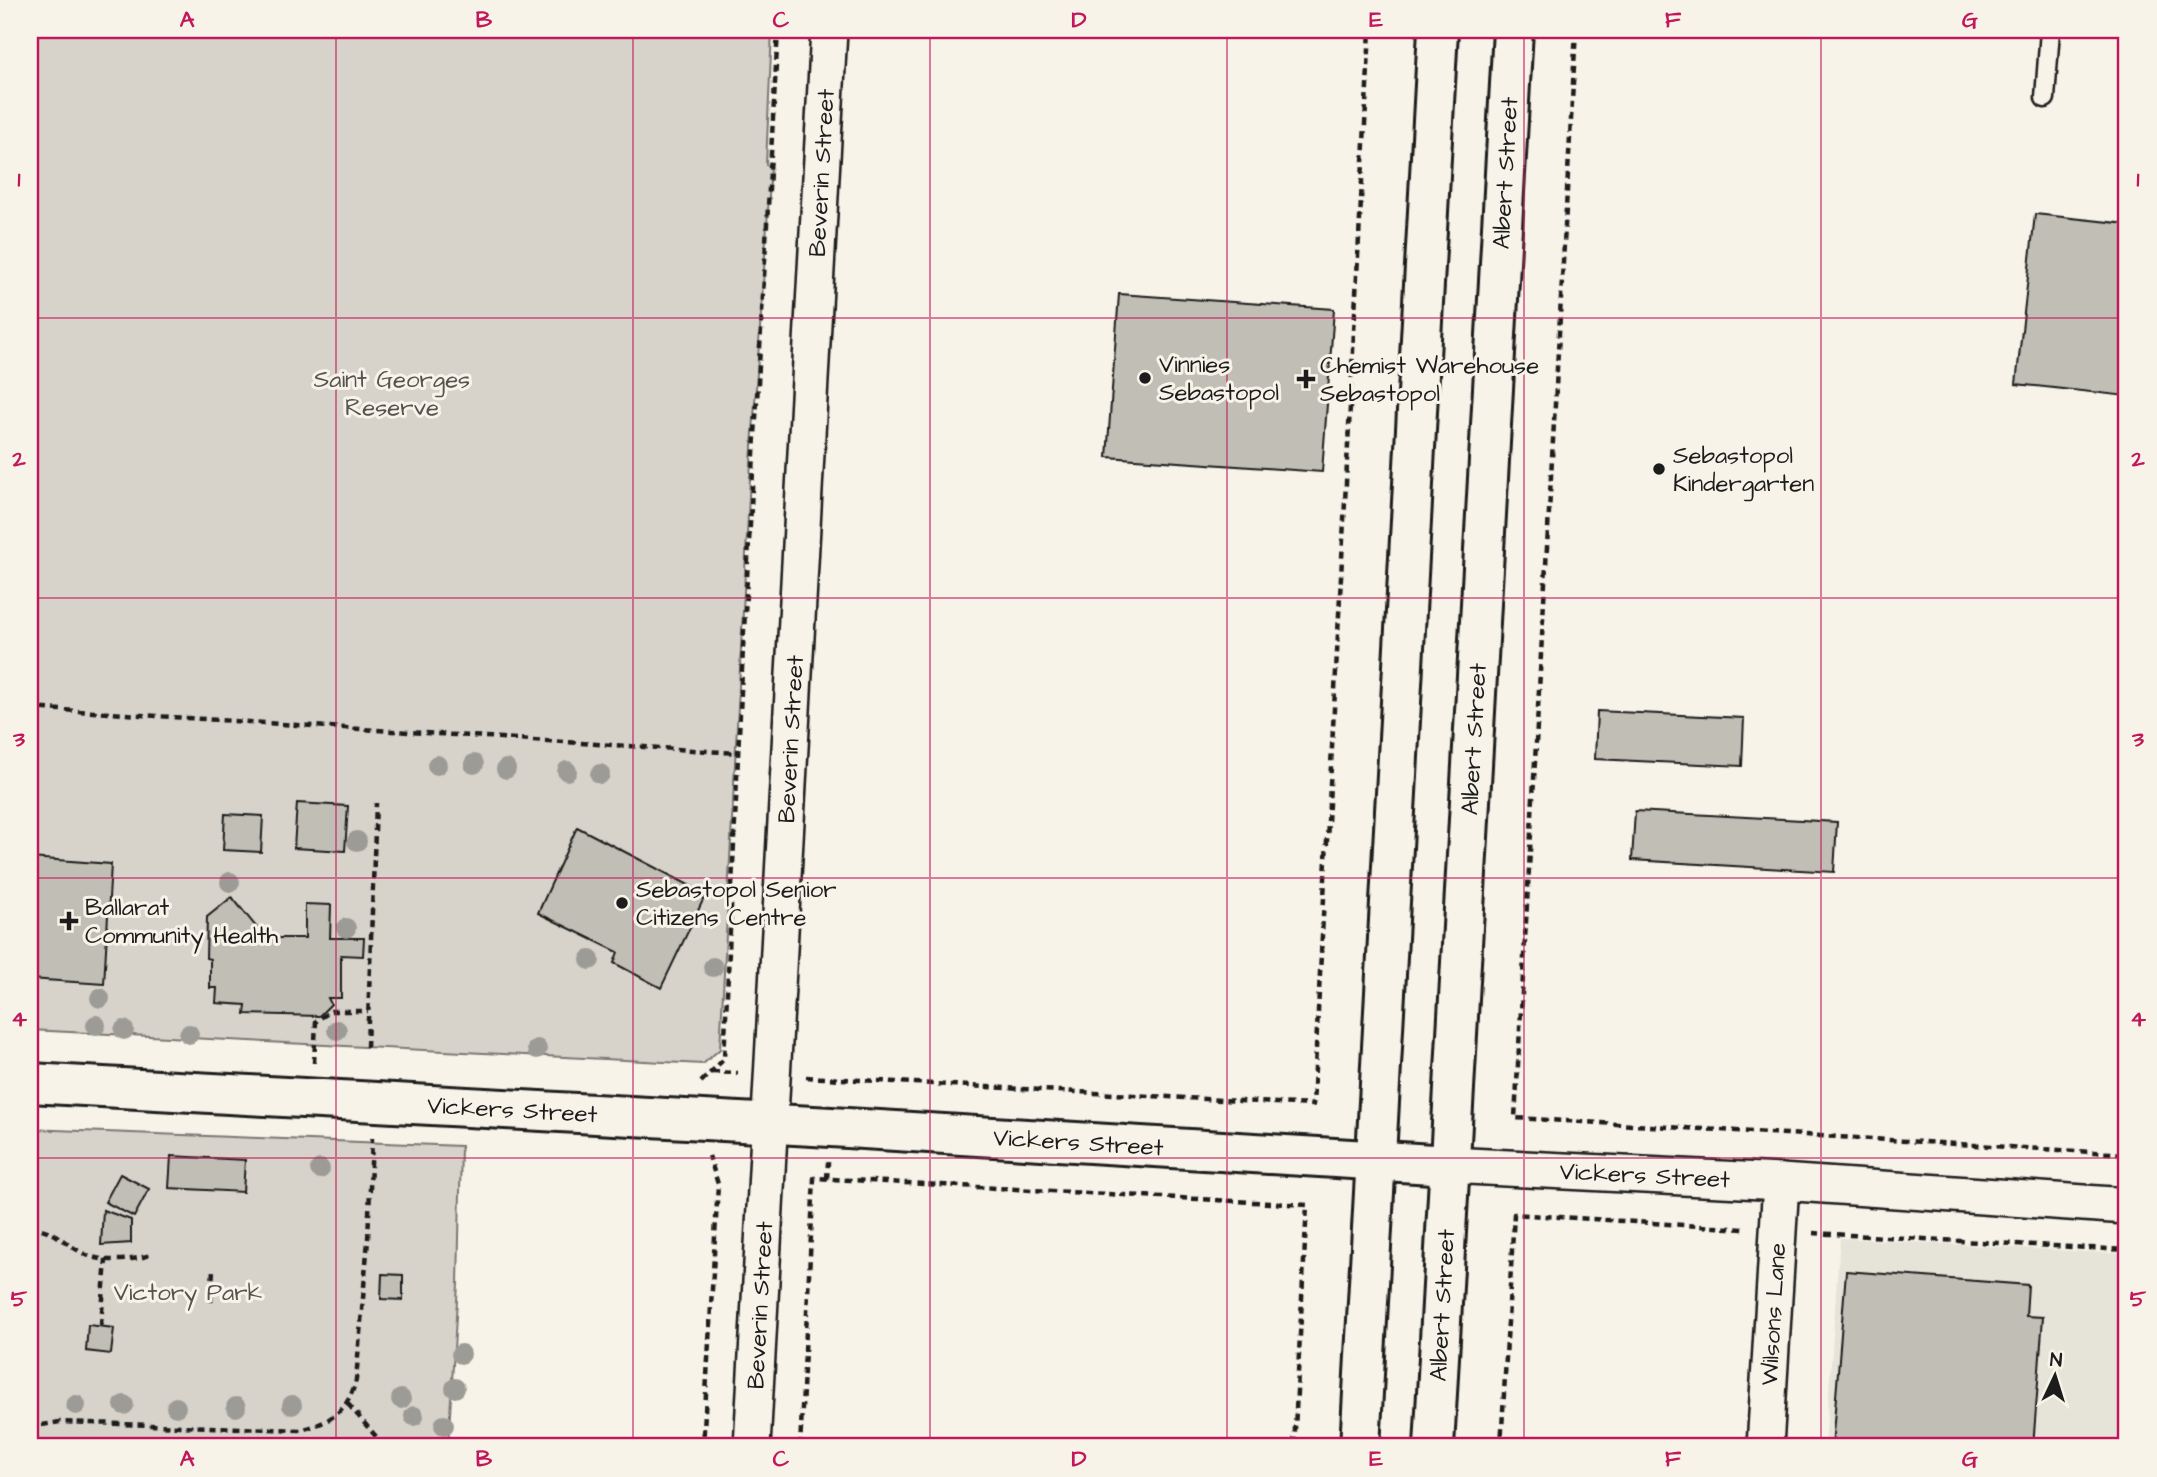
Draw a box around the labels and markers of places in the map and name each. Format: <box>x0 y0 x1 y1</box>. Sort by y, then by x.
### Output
place label: Vinnies Sebastopol <box>1159 348 1279 410</box>
place label: Chemist Warehouse Sebastopol <box>1320 349 1539 411</box>
marker: Vinnies Sebastopol <box>1137 370 1153 386</box>
marker: Chemist Warehouse Sebastopol <box>1298 371 1314 387</box>
place label: Sebastopol Kindergarten <box>1673 439 1814 502</box>
marker: Sebastopol Kindergarten <box>1651 461 1667 477</box>
place label: Sebastopol Senior Citizens Centre <box>636 873 836 935</box>
place label: Ballarat Community Health <box>85 891 278 954</box>
marker: Sebastopol Senior Citizens Centre <box>614 895 630 911</box>
marker: Ballarat Community Health <box>59 911 79 931</box>

